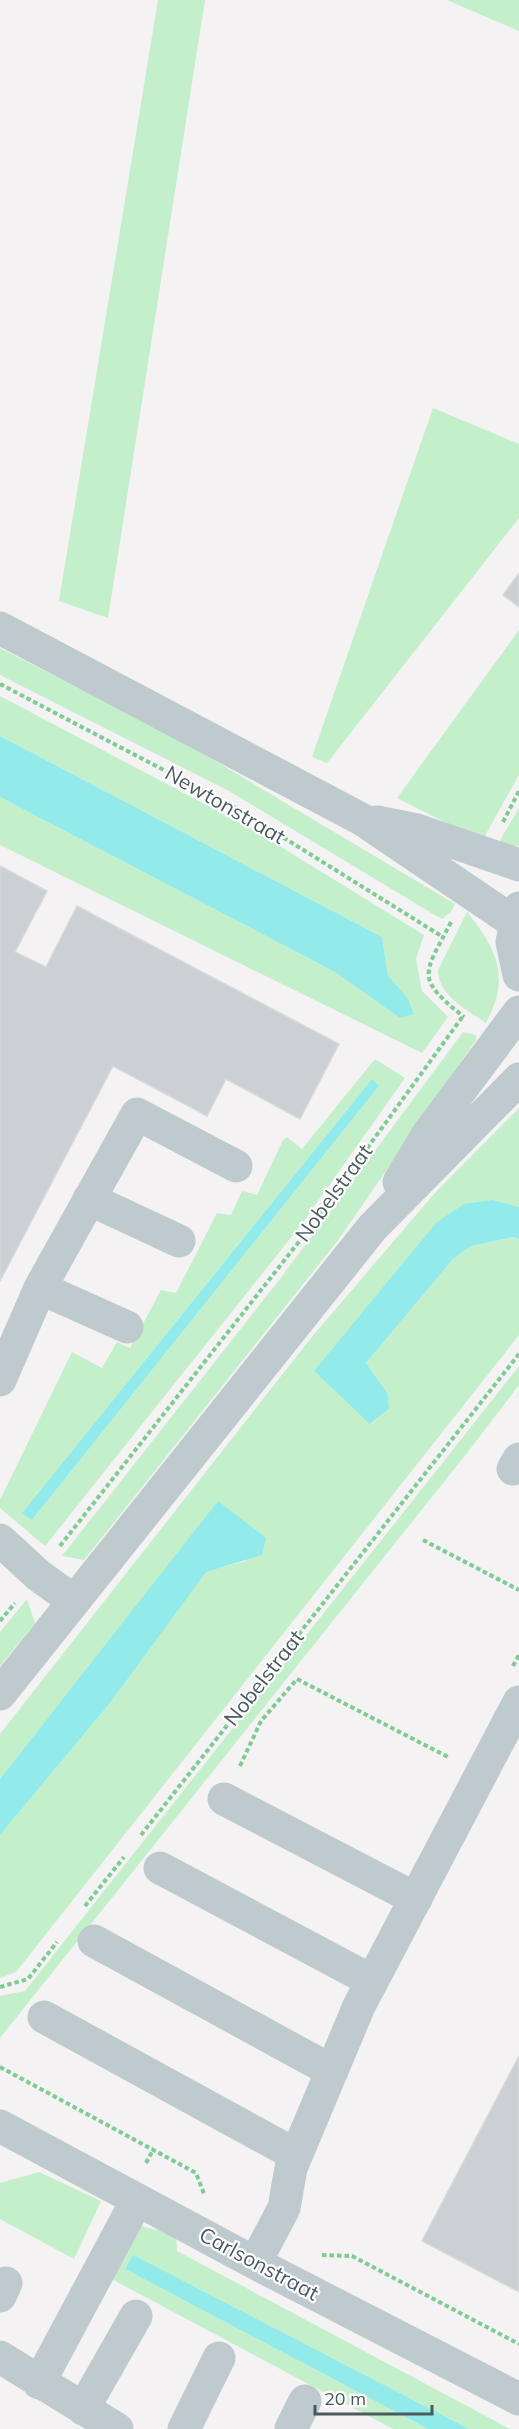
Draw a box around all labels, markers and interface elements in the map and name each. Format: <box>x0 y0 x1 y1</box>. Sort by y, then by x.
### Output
street label: Newtonstraat <box>161 759 290 849</box>
street label: Nobelstraat <box>289 1138 377 1246</box>
street label: Nobelstraat <box>218 1624 309 1730</box>
street label: Carlsonstraat <box>195 2221 324 2306</box>
scale bar <box>315 2378 432 2416</box>
text: 20 m <box>324 2387 366 2410</box>

